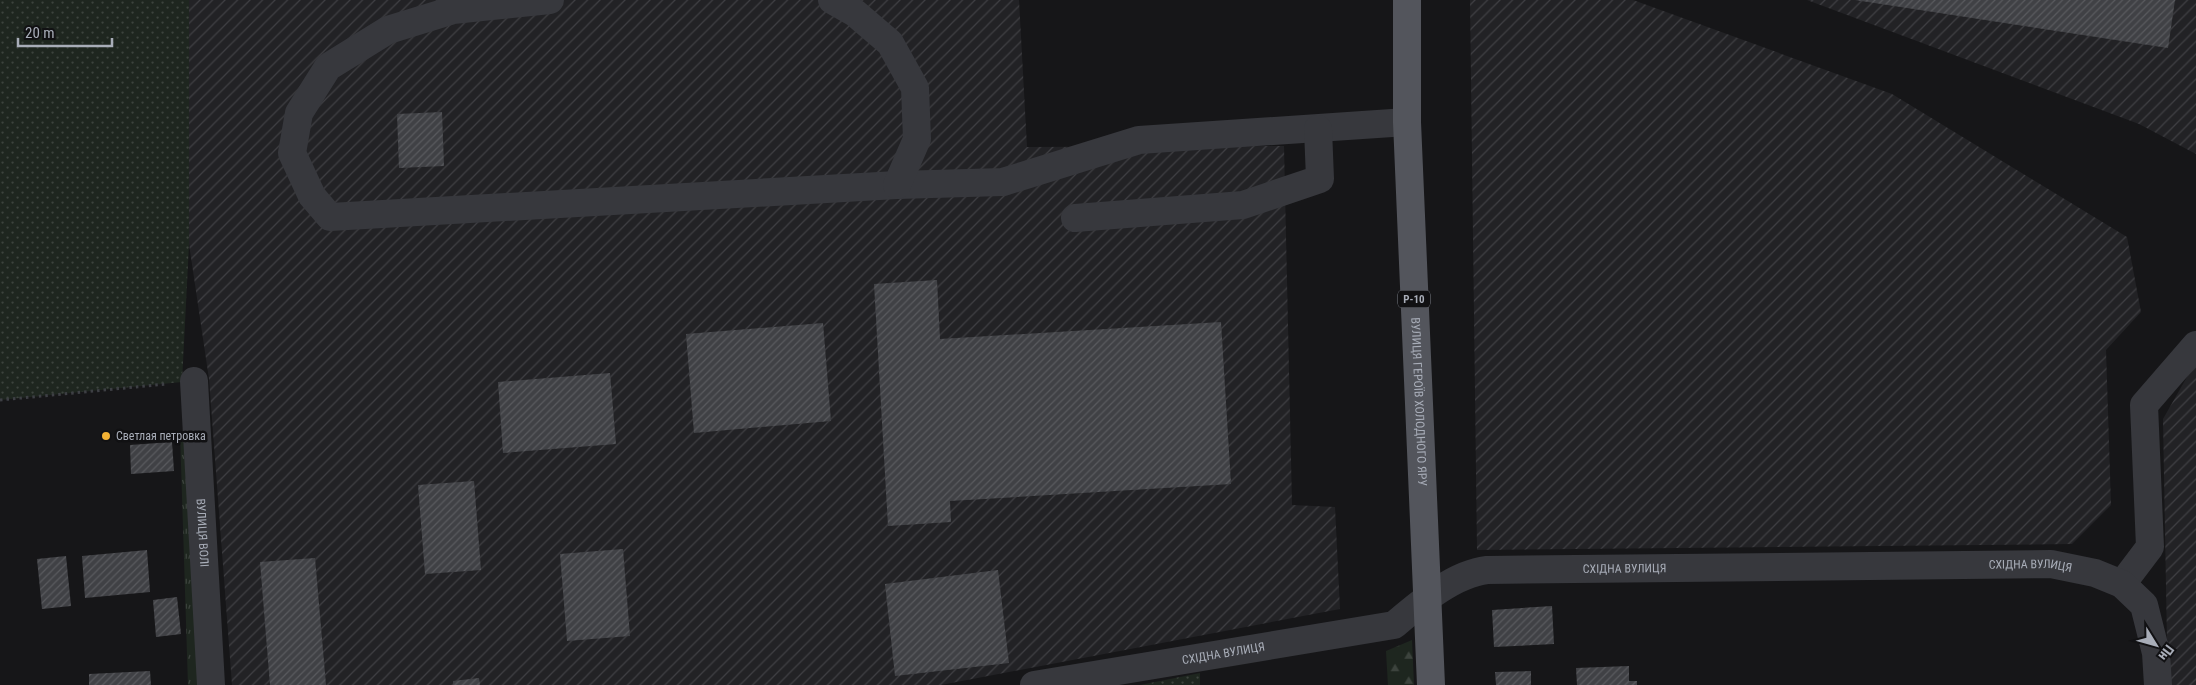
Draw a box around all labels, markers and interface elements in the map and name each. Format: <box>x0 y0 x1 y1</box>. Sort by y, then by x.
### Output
scale bar <box>18 15 111 47</box>
text: 20 m <box>25 24 55 42</box>
road number: Р-10 <box>1398 290 1430 308</box>
street label: ВУЛИЦЯ ГЕРОЇВ ХОЛОДНОГО ЯРУ <box>1408 317 1430 487</box>
place label: Светлая петровка <box>116 429 206 443</box>
marker: Светлая петровка <box>100 430 112 442</box>
street label: ВУЛИЦЯ ВОЛІ <box>194 498 211 567</box>
street label: СХІДНА ВУЛИЦЯ <box>1989 557 2073 575</box>
street label: СХІДНА ВУЛИЦЯ <box>1583 561 1666 576</box>
north arrow <box>2131 620 2181 670</box>
street label: СХІДНА ВУЛИЦЯ <box>1181 640 1266 667</box>
text: Пн <box>2155 642 2177 664</box>

